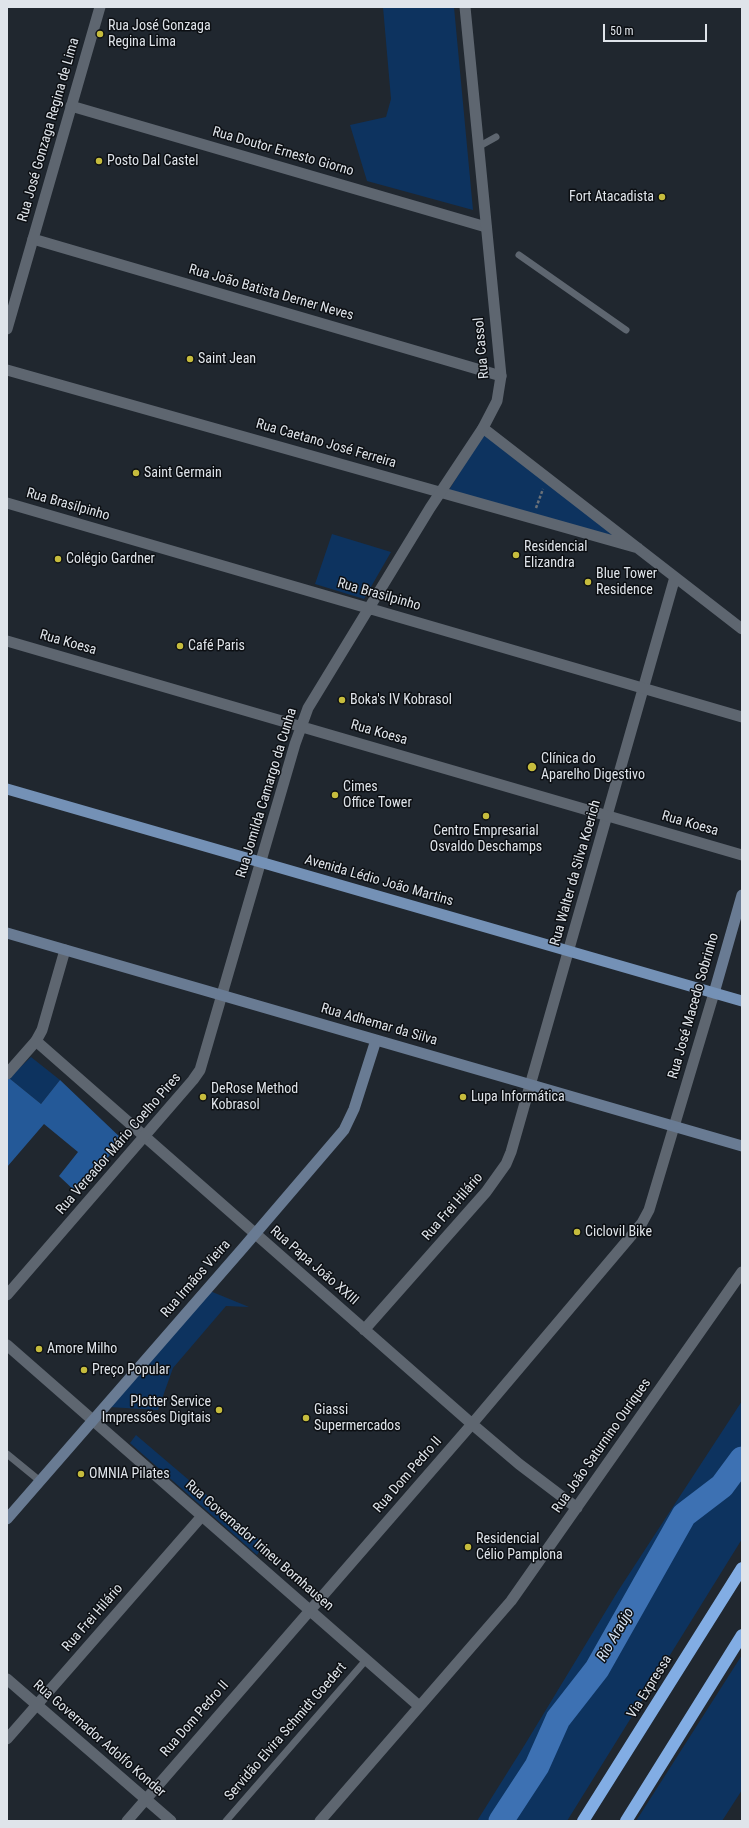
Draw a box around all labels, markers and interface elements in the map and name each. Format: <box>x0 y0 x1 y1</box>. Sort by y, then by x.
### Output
scale bar <box>605 16 709 42</box>
place label: Rua José Gonzaga Regina Lima <box>108 18 211 50</box>
text: 50 m <box>610 24 634 38</box>
marker: Rua José Gonzaga Regina Lima <box>95 29 105 39</box>
street label: Rua José Gonzaga Regina de Lima <box>15 36 83 224</box>
street label: Rua Doutor Ernesto Giorno <box>210 124 356 180</box>
place label: Posto Dal Castel <box>107 153 198 169</box>
marker: Posto Dal Castel <box>94 156 104 166</box>
place label: Fort Atacadista <box>569 189 654 205</box>
marker: Fort Atacadista <box>657 192 667 202</box>
street label: Rua João Batista Derner Neves <box>187 261 355 325</box>
street label: Rua Cassol <box>471 317 493 379</box>
place label: Saint Jean <box>198 351 256 367</box>
marker: Saint Jean <box>185 354 195 364</box>
street label: Rua Caetano José Ferreira <box>254 416 398 472</box>
place label: Saint Germain <box>144 465 222 481</box>
marker: Saint Germain <box>131 468 141 478</box>
street label: Rua Brasilpinho <box>24 485 112 525</box>
place label: Residencial Elizandra <box>524 539 587 572</box>
marker: Residencial Elizandra <box>511 550 521 560</box>
place label: Colégio Gardner <box>66 551 155 567</box>
marker: Colégio Gardner <box>53 554 63 564</box>
place label: Blue Tower Residence <box>596 566 657 598</box>
street label: Rua Brasilpinho <box>335 575 423 615</box>
marker: Blue Tower Residence <box>583 577 593 587</box>
street label: Rua Koesa <box>38 627 98 659</box>
place label: Café Paris <box>188 638 245 654</box>
marker: Café Paris <box>175 641 185 651</box>
place label: Boka's IV Kobrasol <box>350 692 452 708</box>
marker: Boka's IV Kobrasol <box>337 695 347 705</box>
street label: Rua Jomilda Camargo da Cunha <box>233 706 301 880</box>
street label: Rua Koesa <box>349 717 409 749</box>
place label: Clínica do Aparelho Digestivo <box>541 751 645 784</box>
marker: Clínica do Aparelho Digestivo <box>526 761 538 773</box>
place label: Cimes Office Tower <box>343 779 412 812</box>
marker: Cimes Office Tower <box>330 790 340 800</box>
street label: Rua Walter da Silva Koerich <box>547 798 605 948</box>
street label: Rua Koesa <box>660 808 720 840</box>
marker: Centro Empresarial Osvaldo Deschamps <box>481 811 491 821</box>
place label: Centro Empresarial Osvaldo Deschamps <box>430 823 542 856</box>
street label: Avenida Lédio João Martins <box>303 852 455 910</box>
street label: Rua José Macedo Sobrinho <box>665 931 723 1081</box>
street label: Rua Adhemar da Silva <box>319 1000 439 1050</box>
street label: Rua Vereador Mário Coelho Pires <box>53 1070 185 1218</box>
place label: DeRose Method Kobrasol <box>211 1081 298 1114</box>
place label: Lupa Informática <box>471 1089 565 1105</box>
marker: DeRose Method Kobrasol <box>198 1092 208 1102</box>
marker: Lupa Informática <box>458 1092 468 1102</box>
street label: Rua Frei Hilário <box>419 1170 487 1244</box>
street label: Rua Papa João XXIII <box>266 1223 362 1309</box>
place label: Ciclovil Bike <box>585 1224 652 1240</box>
marker: Ciclovil Bike <box>572 1227 582 1237</box>
street label: Rua Irmãos Vieira <box>158 1237 234 1321</box>
place label: Amore Milho <box>47 1341 117 1357</box>
marker: Amore Milho <box>34 1344 44 1354</box>
place label: Preço Popular <box>92 1362 170 1378</box>
marker: Preço Popular <box>79 1365 89 1375</box>
street label: Rua João Saturnino Ouriques <box>549 1375 655 1517</box>
place label: Plotter Service Impressões Digitais <box>102 1394 211 1426</box>
place label: Giassi Supermercados <box>314 1402 401 1434</box>
marker: Plotter Service Impressões Digitais <box>214 1405 224 1415</box>
marker: Giassi Supermercados <box>301 1413 311 1423</box>
street label: Rua Dom Pedro II <box>370 1433 446 1517</box>
place label: OMNIA Pilates <box>89 1466 170 1482</box>
marker: OMNIA Pilates <box>76 1469 86 1479</box>
street label: Rua Governador Irineu Bornhausen <box>181 1477 337 1615</box>
place label: Residencial Célio Pamplona <box>476 1531 563 1564</box>
marker: Residencial Célio Pamplona <box>463 1542 473 1552</box>
street label: Rua Frei Hilário <box>59 1581 127 1655</box>
water label: Rio Araújo <box>593 1605 639 1665</box>
street label: Via Expressa <box>624 1652 676 1722</box>
street label: Servidão Elvira Schmidt Goedert <box>222 1660 350 1804</box>
street label: Rua Governador Adolfo Konder <box>29 1677 169 1801</box>
street label: Rua Dom Pedro II <box>157 1677 233 1761</box>

